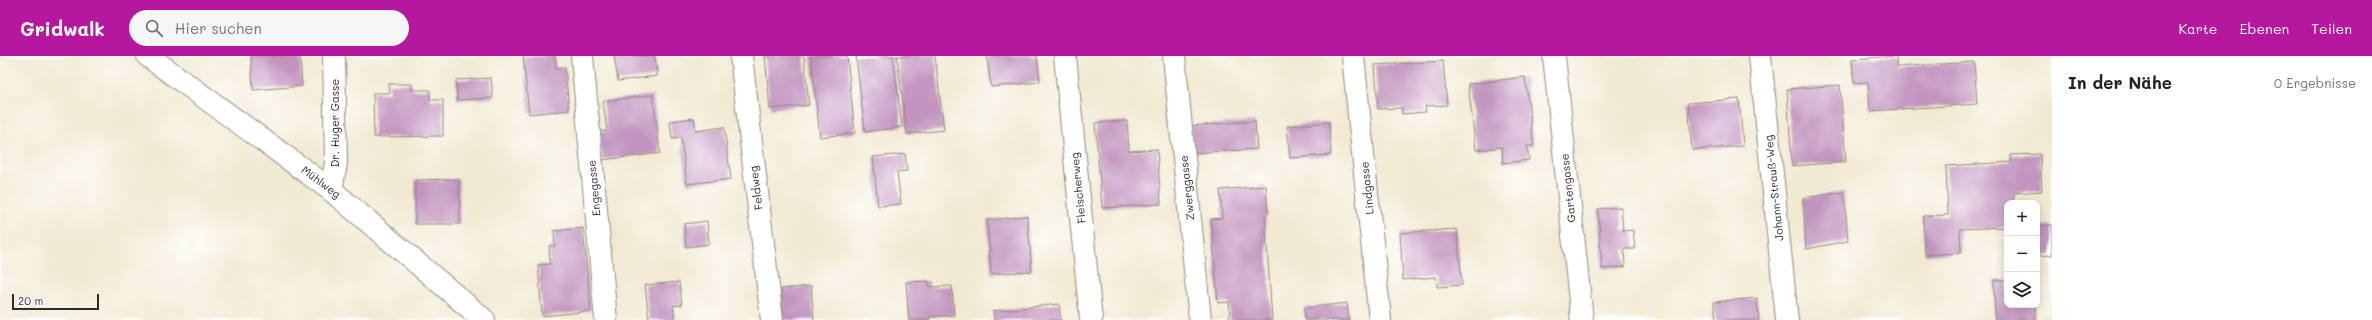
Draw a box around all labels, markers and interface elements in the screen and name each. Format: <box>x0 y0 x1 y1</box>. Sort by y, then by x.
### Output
search box <box>129 10 409 46</box>
text: Gridwalk <box>20 16 105 41</box>
icon: search <box>143 17 165 39</box>
text: Hier suchen <box>175 18 262 38</box>
text: Karte <box>2178 19 2218 38</box>
text: Ebenen <box>2240 19 2289 38</box>
text: Teilen <box>2311 19 2352 38</box>
text: In der Nähe <box>2068 71 2172 93</box>
text: 0 Ergebnisse <box>2274 74 2356 91</box>
street label: Dr. Huger Gasse <box>327 79 342 167</box>
street label: Johann-Strauß-Weg <box>1760 134 1787 242</box>
street label: Fleischerweg <box>1066 152 1089 224</box>
street label: Gartengasse <box>1556 153 1579 223</box>
street label: Zwerggasse <box>1176 155 1197 221</box>
street label: Engegasse <box>584 159 603 217</box>
street label: Lindgasse <box>1356 161 1377 215</box>
street label: Mühlweg <box>299 162 344 201</box>
street label: Feldweg <box>745 165 766 211</box>
map controls <box>2004 200 2040 308</box>
button: + <box>2004 200 2040 236</box>
button: − <box>2004 236 2040 272</box>
button: layers <box>2004 272 2040 308</box>
scale bar <box>12 292 99 311</box>
text: 20 m <box>18 293 43 308</box>

